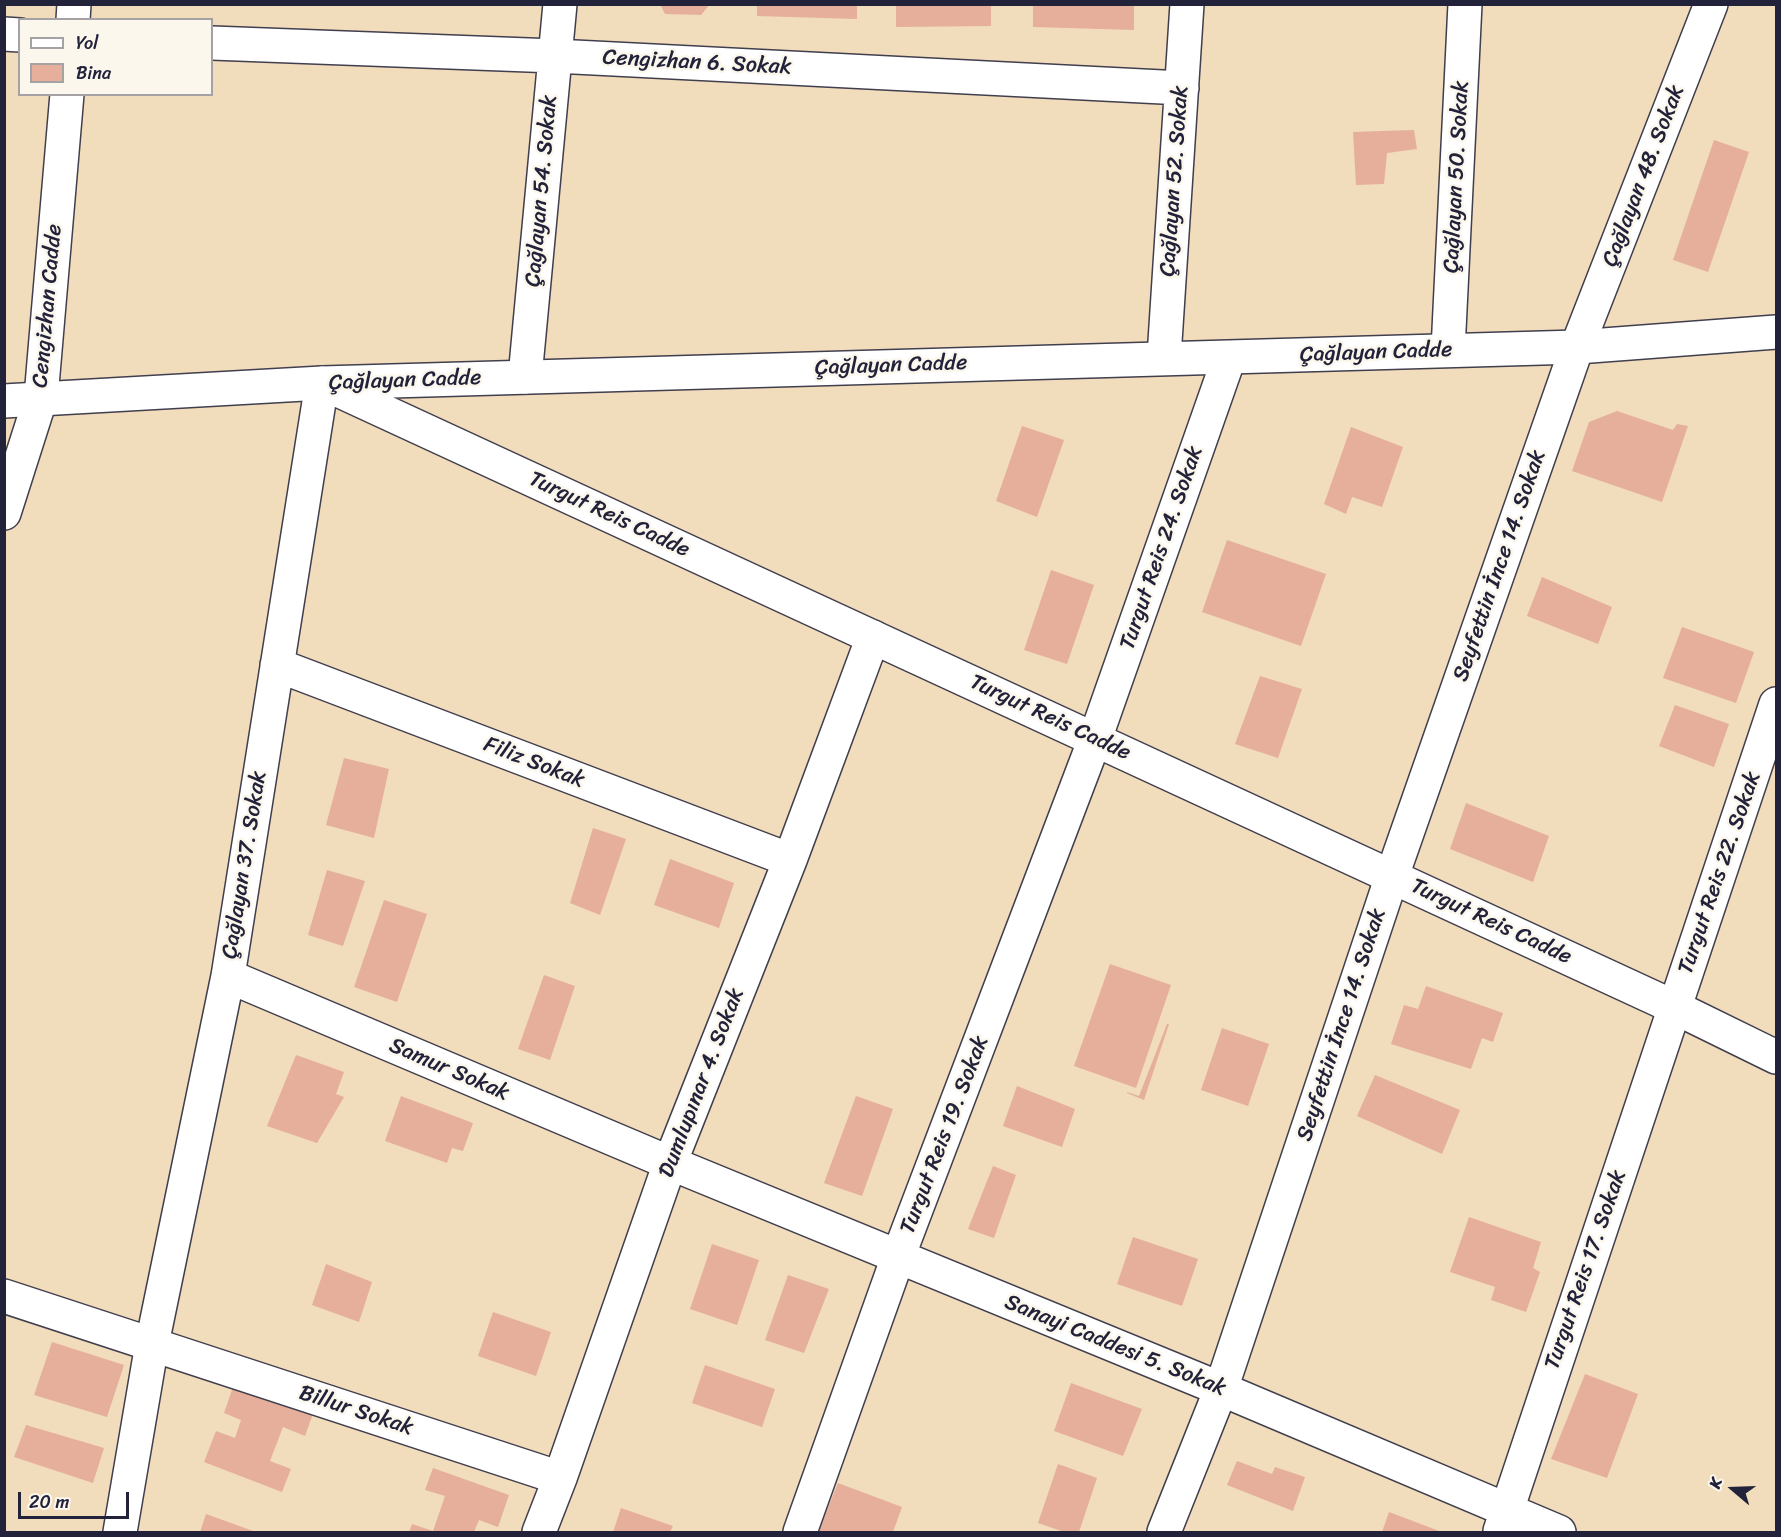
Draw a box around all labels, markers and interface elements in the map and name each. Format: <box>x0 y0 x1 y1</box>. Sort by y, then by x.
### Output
legend <box>18 18 213 96</box>
text: Yol <box>76 27 98 59</box>
street label: Cengizhan 6. Sokak <box>602 45 792 81</box>
text: Bina <box>76 57 111 89</box>
street label: Çağlayan 50. Sokak <box>1439 80 1475 274</box>
street label: Çağlayan 48. Sokak <box>1597 82 1691 270</box>
street label: Çağlayan 52. Sokak <box>1155 85 1195 277</box>
street label: Çağlayan 54. Sokak <box>520 94 564 288</box>
street label: Cengizhan Cadde <box>28 223 68 389</box>
street label: Çağlayan Cadde <box>1299 337 1453 369</box>
street label: Çağlayan Cadde <box>814 350 968 382</box>
street label: Çağlayan Cadde <box>328 365 482 397</box>
street label: Turgut Reis 24. Sokak <box>1115 443 1209 653</box>
street label: Seyfettin İnce 14. Sokak <box>1448 447 1552 685</box>
street label: Turgut Reis Cadde <box>524 466 694 564</box>
street label: Turgut Reis Cadde <box>965 669 1135 767</box>
street label: Filiz Sokak <box>480 732 588 794</box>
street label: Turgut Reis 22. Sokak <box>1673 768 1767 978</box>
street label: Çağlayan 37. Sokak <box>217 769 273 961</box>
street label: Turgut Reis Cadde <box>1406 873 1576 971</box>
street label: Seyfettin İnce 14. Sokak <box>1292 905 1392 1145</box>
street label: Dumlupınar 4. Sokak <box>654 985 750 1181</box>
street label: Turgut Reis 19. Sokak <box>895 1032 995 1238</box>
street label: Samur Sokak <box>385 1033 513 1107</box>
street label: Turgut Reis 17. Sokak <box>1540 1167 1632 1373</box>
street label: Sanayi Caddesi 5. Sokak <box>1001 1290 1229 1402</box>
street label: Billur Sokak <box>296 1380 416 1442</box>
north arrow <box>1703 1459 1763 1519</box>
text: K <box>1700 1474 1731 1492</box>
scale bar <box>21 1480 132 1518</box>
text: 20 m <box>29 1486 69 1518</box>

